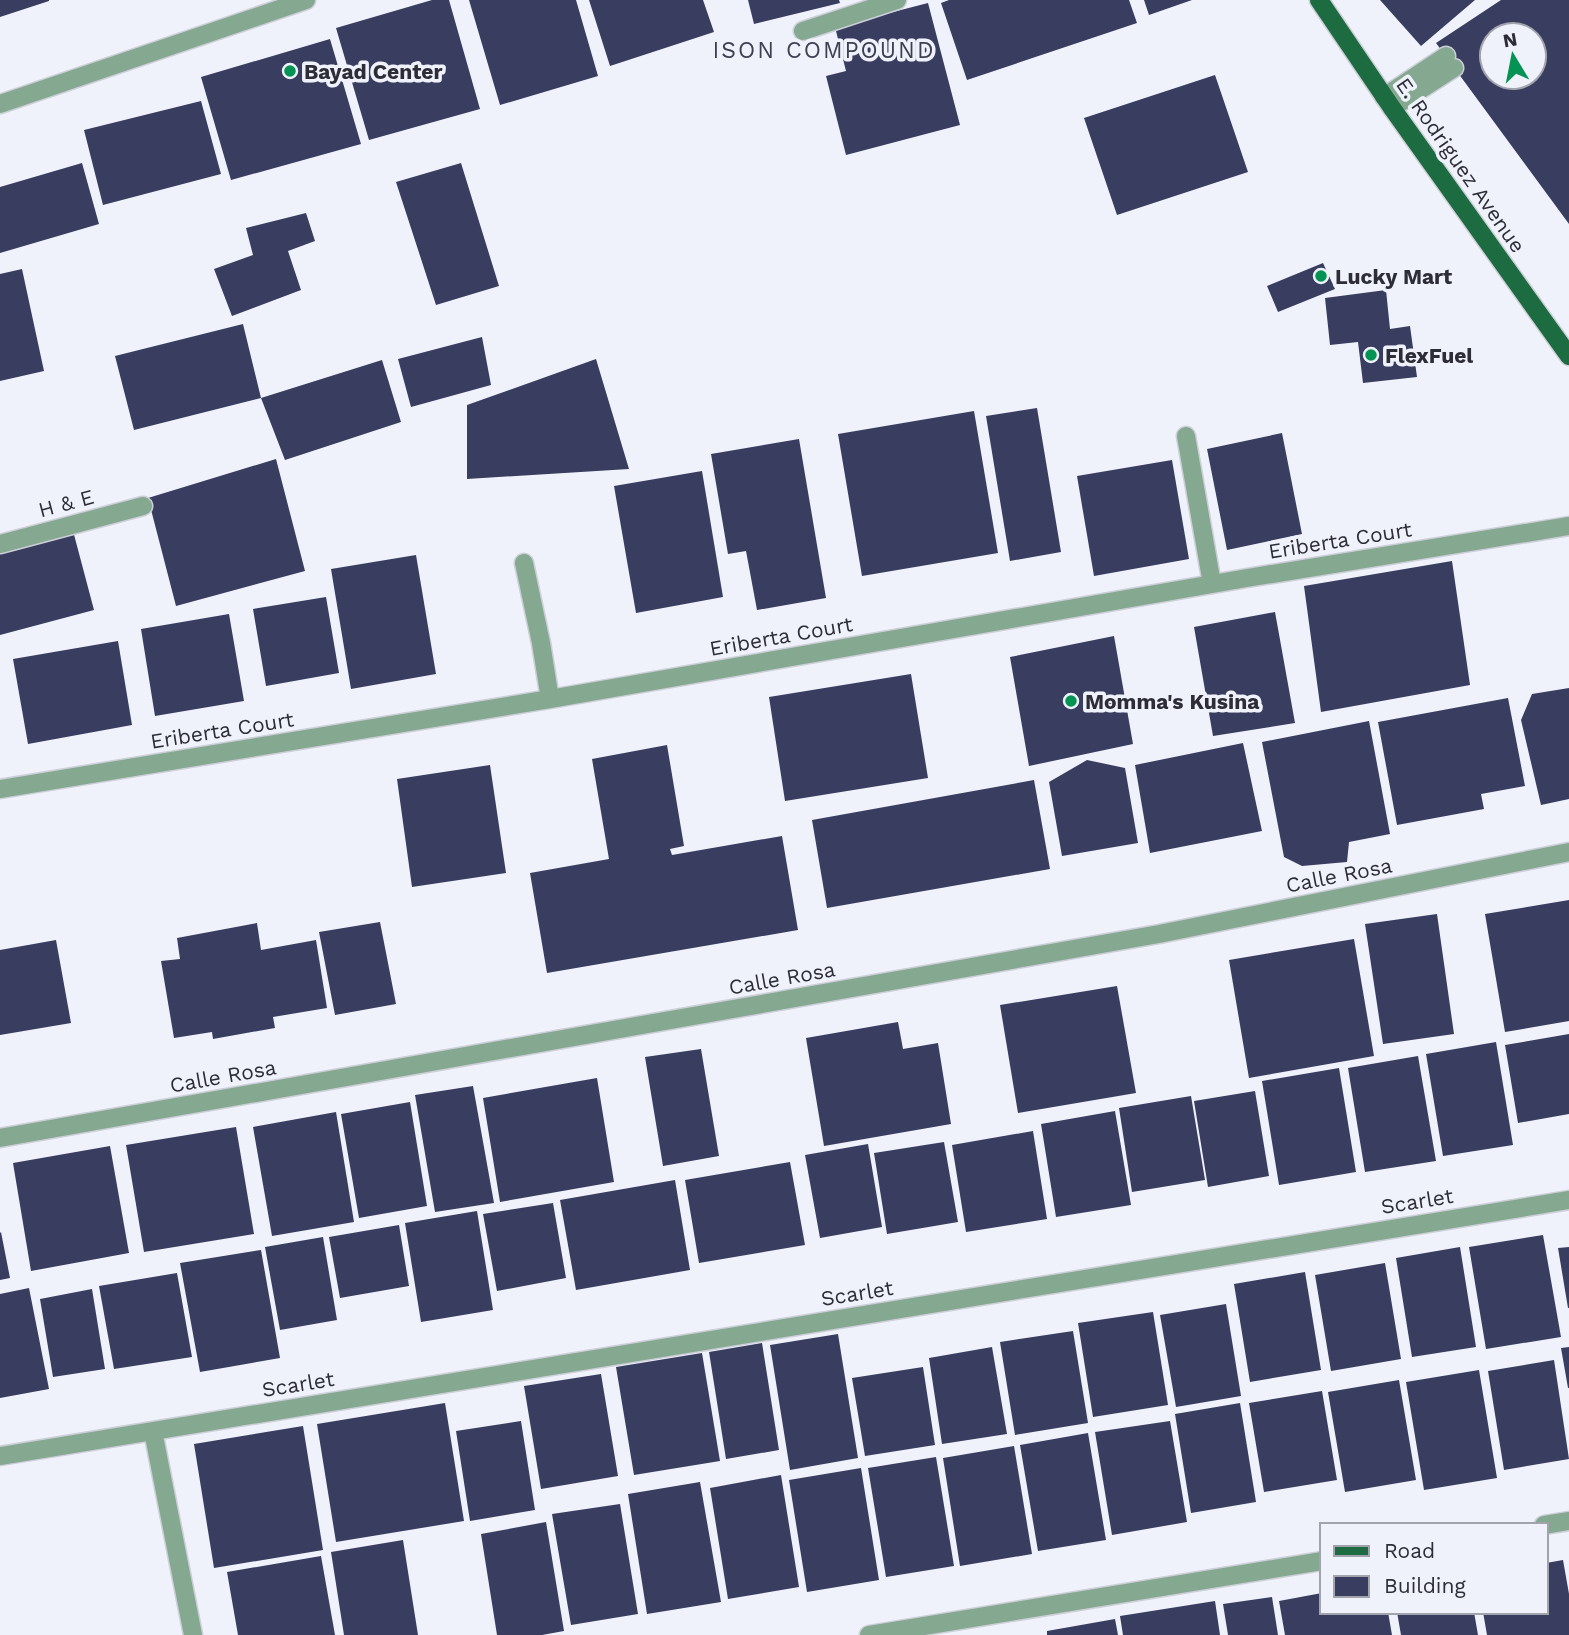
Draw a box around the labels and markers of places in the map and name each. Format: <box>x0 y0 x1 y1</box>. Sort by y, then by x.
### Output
place label: Bayad Center <box>304 59 443 84</box>
marker: Bayad Center <box>282 63 298 79</box>
place label: Lucky Mart <box>1335 264 1452 289</box>
marker: Lucky Mart <box>1313 268 1329 284</box>
place label: FlexFuel <box>1385 343 1473 368</box>
marker: FlexFuel <box>1363 347 1379 363</box>
place label: Momma's Kusina <box>1085 689 1260 714</box>
marker: Momma's Kusina <box>1063 693 1079 709</box>

